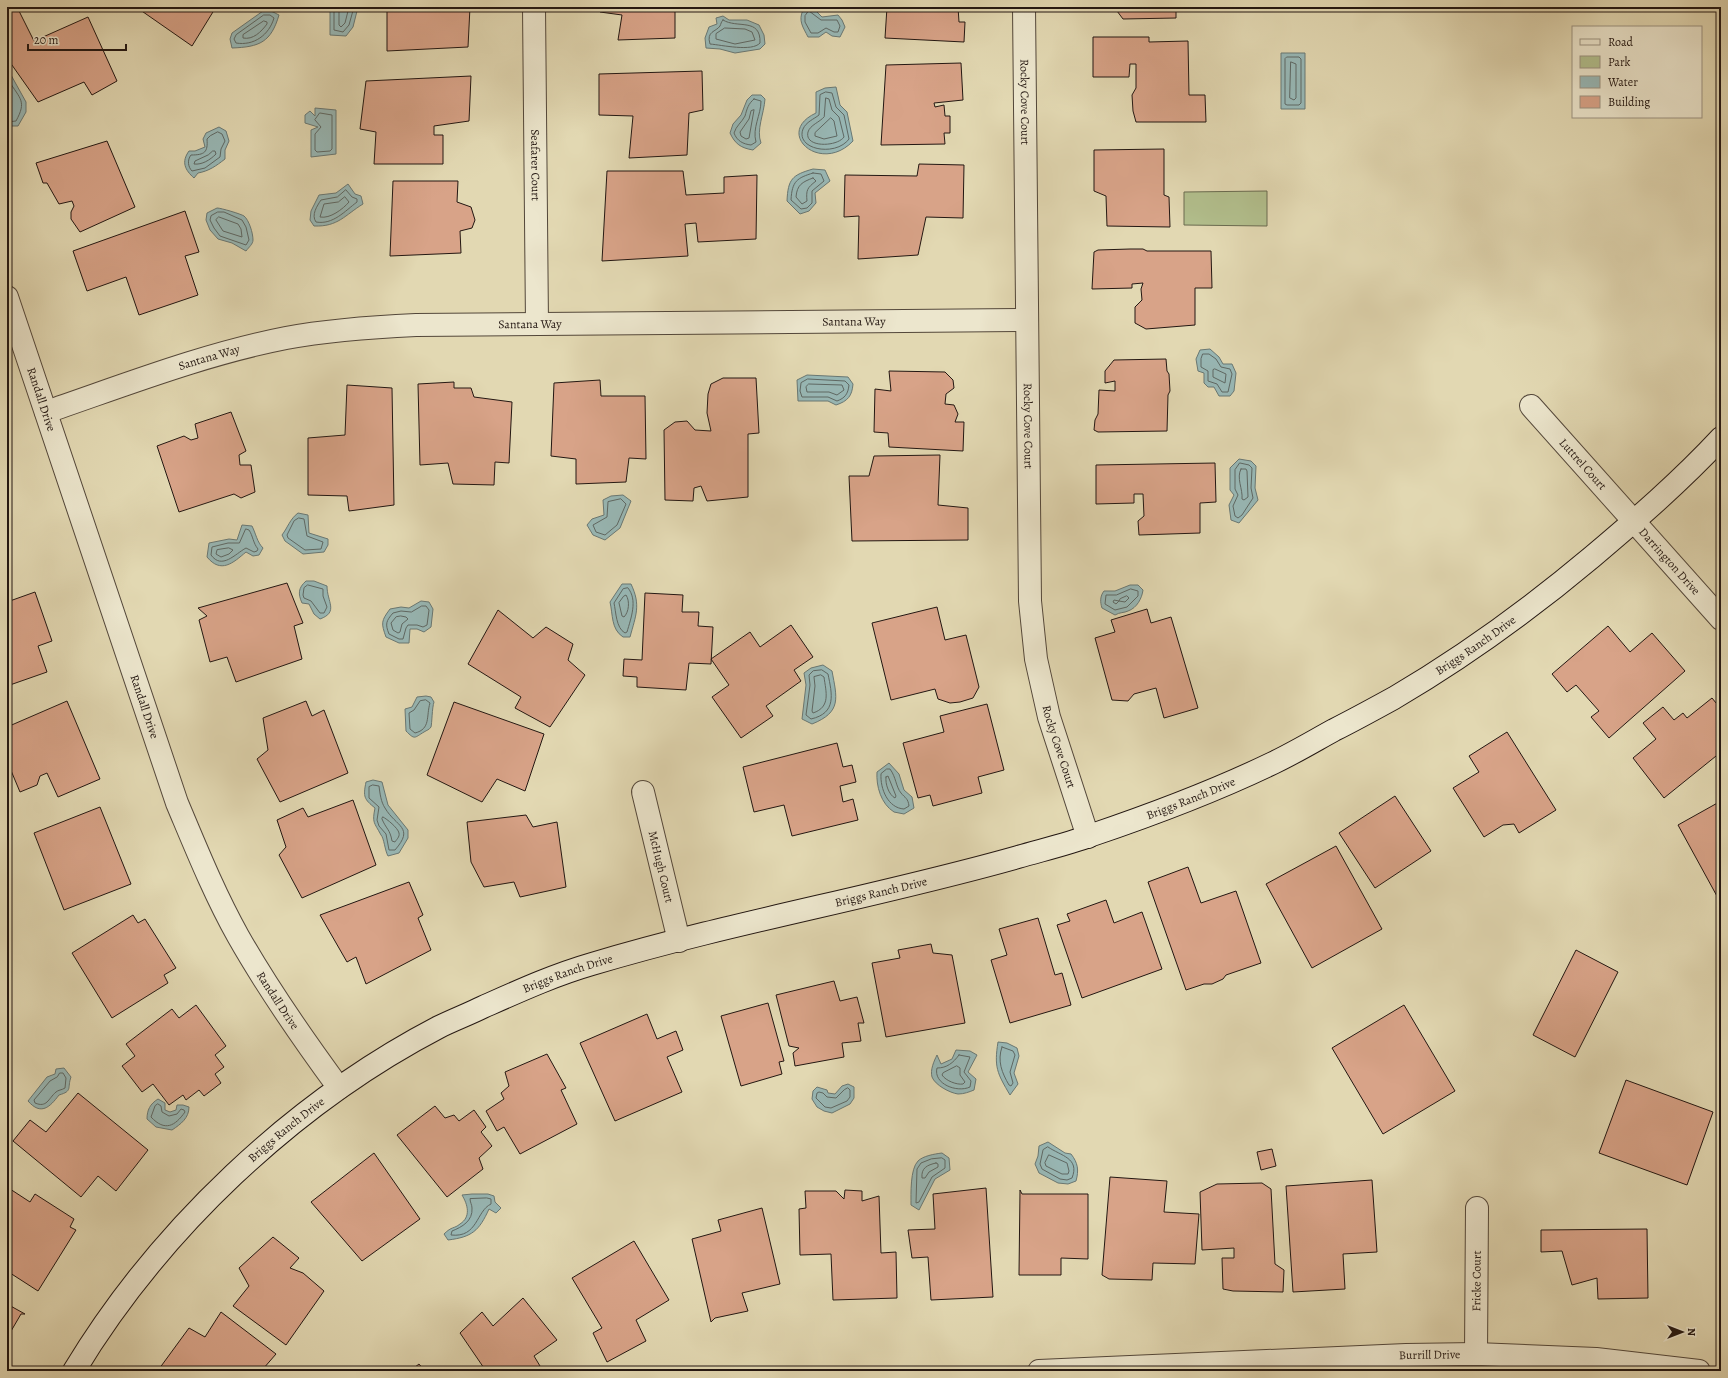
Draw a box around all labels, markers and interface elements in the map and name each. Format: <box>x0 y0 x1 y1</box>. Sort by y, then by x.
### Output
scale bar <box>28 26 126 52</box>
legend <box>1572 26 1702 118</box>
text: 20 m <box>34 32 58 48</box>
text: Road <box>1608 34 1634 50</box>
text: Park <box>1608 54 1631 70</box>
street label: Rocky Cove Court <box>1017 59 1033 145</box>
text: Water <box>1607 74 1638 90</box>
text: Building <box>1608 94 1650 110</box>
street label: Seafarer Court <box>527 129 544 201</box>
street label: Santana Way <box>822 313 886 330</box>
street label: Santana Way <box>498 316 562 332</box>
street label: Santana Way <box>176 341 242 374</box>
street label: Randall Drive <box>23 365 60 433</box>
street label: Rocky Cove Court <box>1020 383 1037 469</box>
street label: Luttrel Court <box>1556 435 1610 493</box>
street label: Darrington Drive <box>1635 524 1704 598</box>
street label: Briggs Ranch Drive <box>1432 612 1519 679</box>
street label: Randall Drive <box>126 672 163 741</box>
street label: Rocky Cove Court <box>1039 704 1080 790</box>
street label: Briggs Ranch Drive <box>1144 773 1238 823</box>
street label: McHugh Court <box>645 829 677 904</box>
street label: Briggs Ranch Drive <box>833 873 929 911</box>
street label: Briggs Ranch Drive <box>520 950 614 997</box>
street label: Randall Drive <box>253 968 303 1033</box>
street label: Briggs Ranch Drive <box>244 1093 328 1166</box>
street label: Fricke Court <box>1468 1250 1485 1311</box>
north arrow <box>1662 1312 1702 1352</box>
text: N <box>1684 1328 1699 1336</box>
street label: Burrill Drive <box>1399 1346 1461 1363</box>

